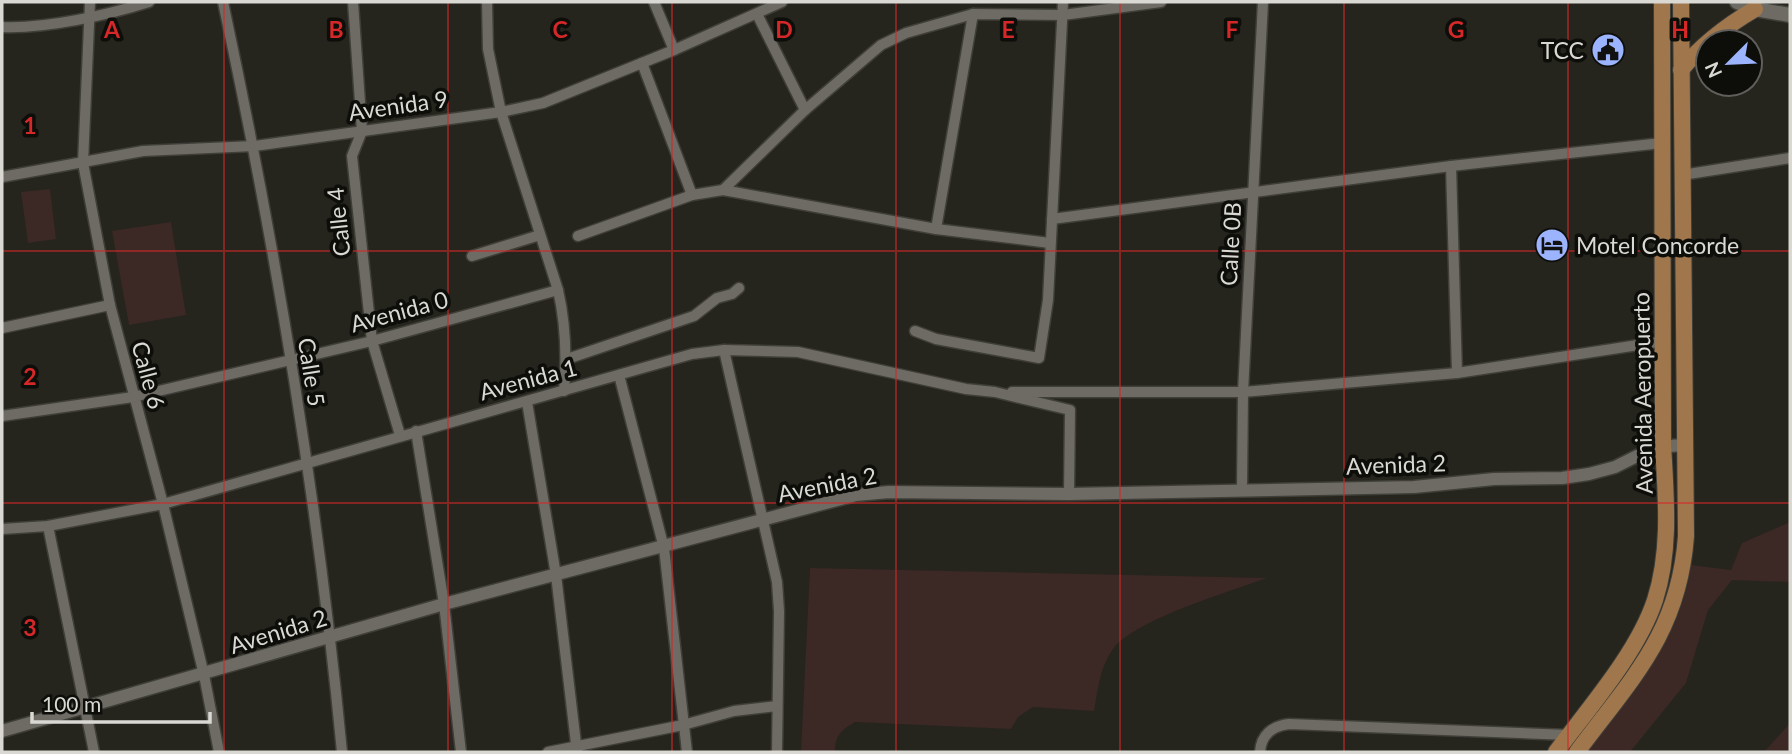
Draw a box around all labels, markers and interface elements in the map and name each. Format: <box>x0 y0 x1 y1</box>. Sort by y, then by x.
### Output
text: A <box>103 15 121 43</box>
text: B <box>328 15 344 43</box>
text: C <box>552 15 568 43</box>
text: D <box>775 15 793 43</box>
text: E <box>1001 15 1015 43</box>
text: F <box>1225 15 1239 43</box>
text: G <box>1448 15 1464 43</box>
text: H <box>1671 15 1689 43</box>
north arrow <box>1694 28 1764 98</box>
public building icon: TCC <box>1589 31 1627 69</box>
place label: TCC <box>1541 36 1584 64</box>
text: N <box>1700 59 1726 81</box>
street label: Avenida 9 <box>346 84 450 126</box>
text: 1 <box>23 111 37 139</box>
street label: Calle 4 <box>320 186 356 258</box>
street label: Calle 0B <box>1214 201 1246 287</box>
hotel icon: Motel Concorde <box>1533 226 1571 264</box>
place label: Motel Concorde <box>1576 231 1739 259</box>
street label: Avenida 0 <box>347 285 451 337</box>
street label: Avenida Aeropuerto <box>1626 292 1658 494</box>
street label: Calle 5 <box>293 336 331 408</box>
street label: Calle 6 <box>127 338 171 412</box>
street label: Avenida 1 <box>476 353 580 405</box>
text: 2 <box>23 362 37 390</box>
street label: Avenida 2 <box>1345 448 1447 480</box>
street label: Avenida 2 <box>775 461 879 507</box>
street label: Avenida 2 <box>226 603 330 659</box>
text: 3 <box>23 613 37 641</box>
scale bar <box>32 680 210 724</box>
text: 100 m <box>42 691 101 716</box>

